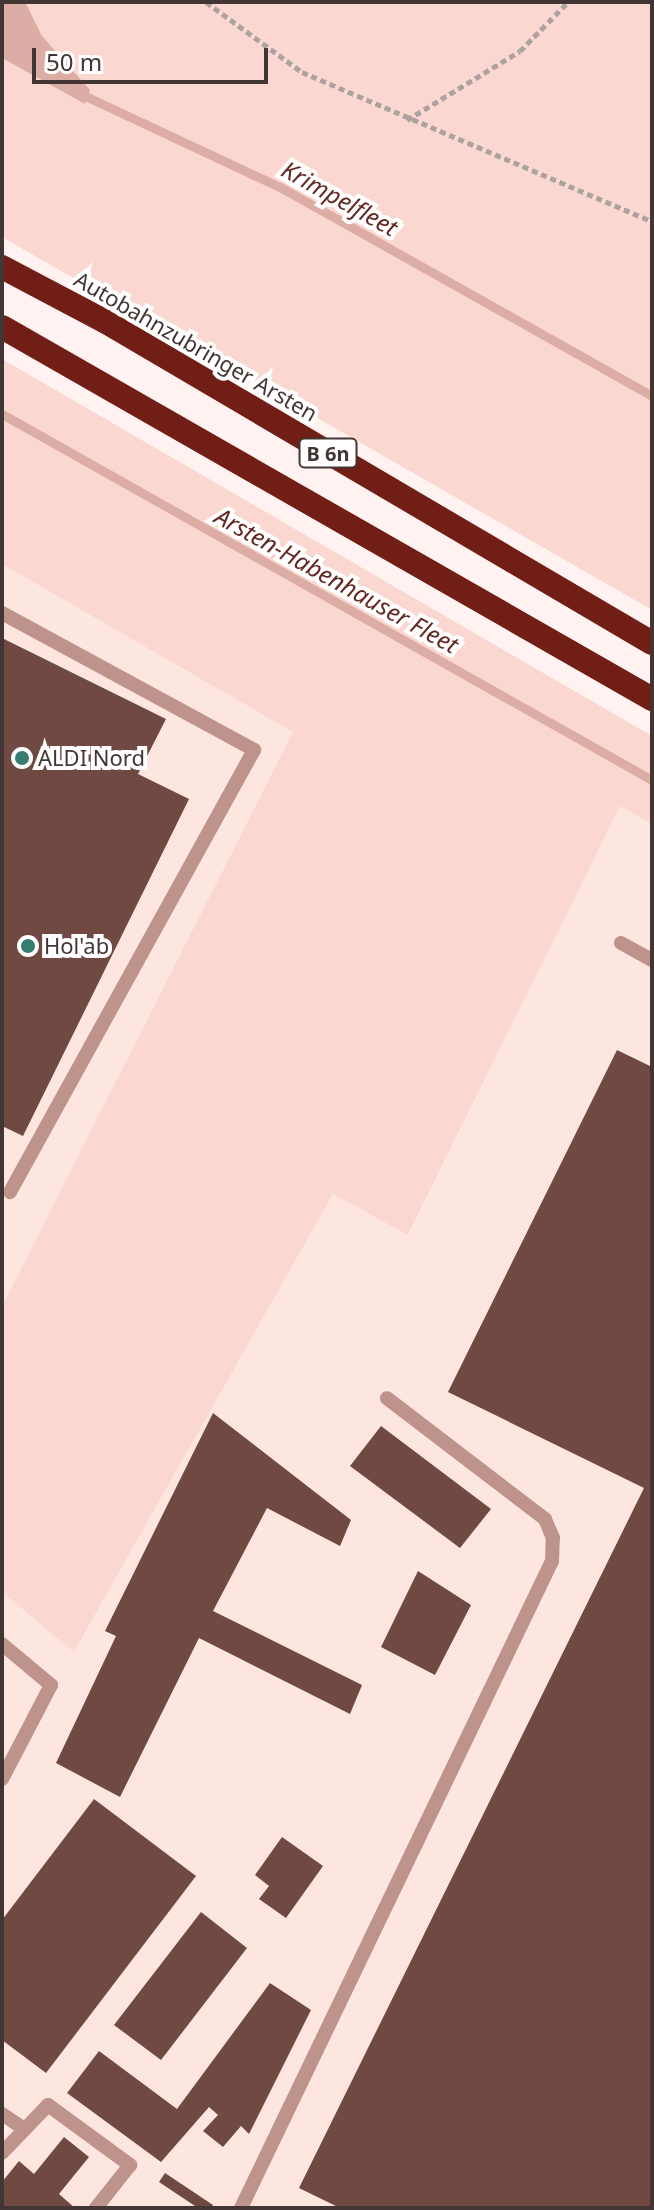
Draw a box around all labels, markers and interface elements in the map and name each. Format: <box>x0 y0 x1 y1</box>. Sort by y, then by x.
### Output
scale bar <box>36 32 272 82</box>
text: 50 m <box>46 45 102 78</box>
water label: Krimpelfleet <box>277 154 403 242</box>
street label: Autobahnzubringer Arsten <box>70 266 322 426</box>
road number: B 6n <box>298 437 358 469</box>
water label: Arsten-Habenhauser Fleet <box>210 501 464 659</box>
place label: ALDI Nord <box>38 745 145 771</box>
marker: ALDI Nord <box>13 749 31 767</box>
place label: Hol'ab <box>44 933 109 959</box>
marker: Hol'ab <box>19 937 37 955</box>

